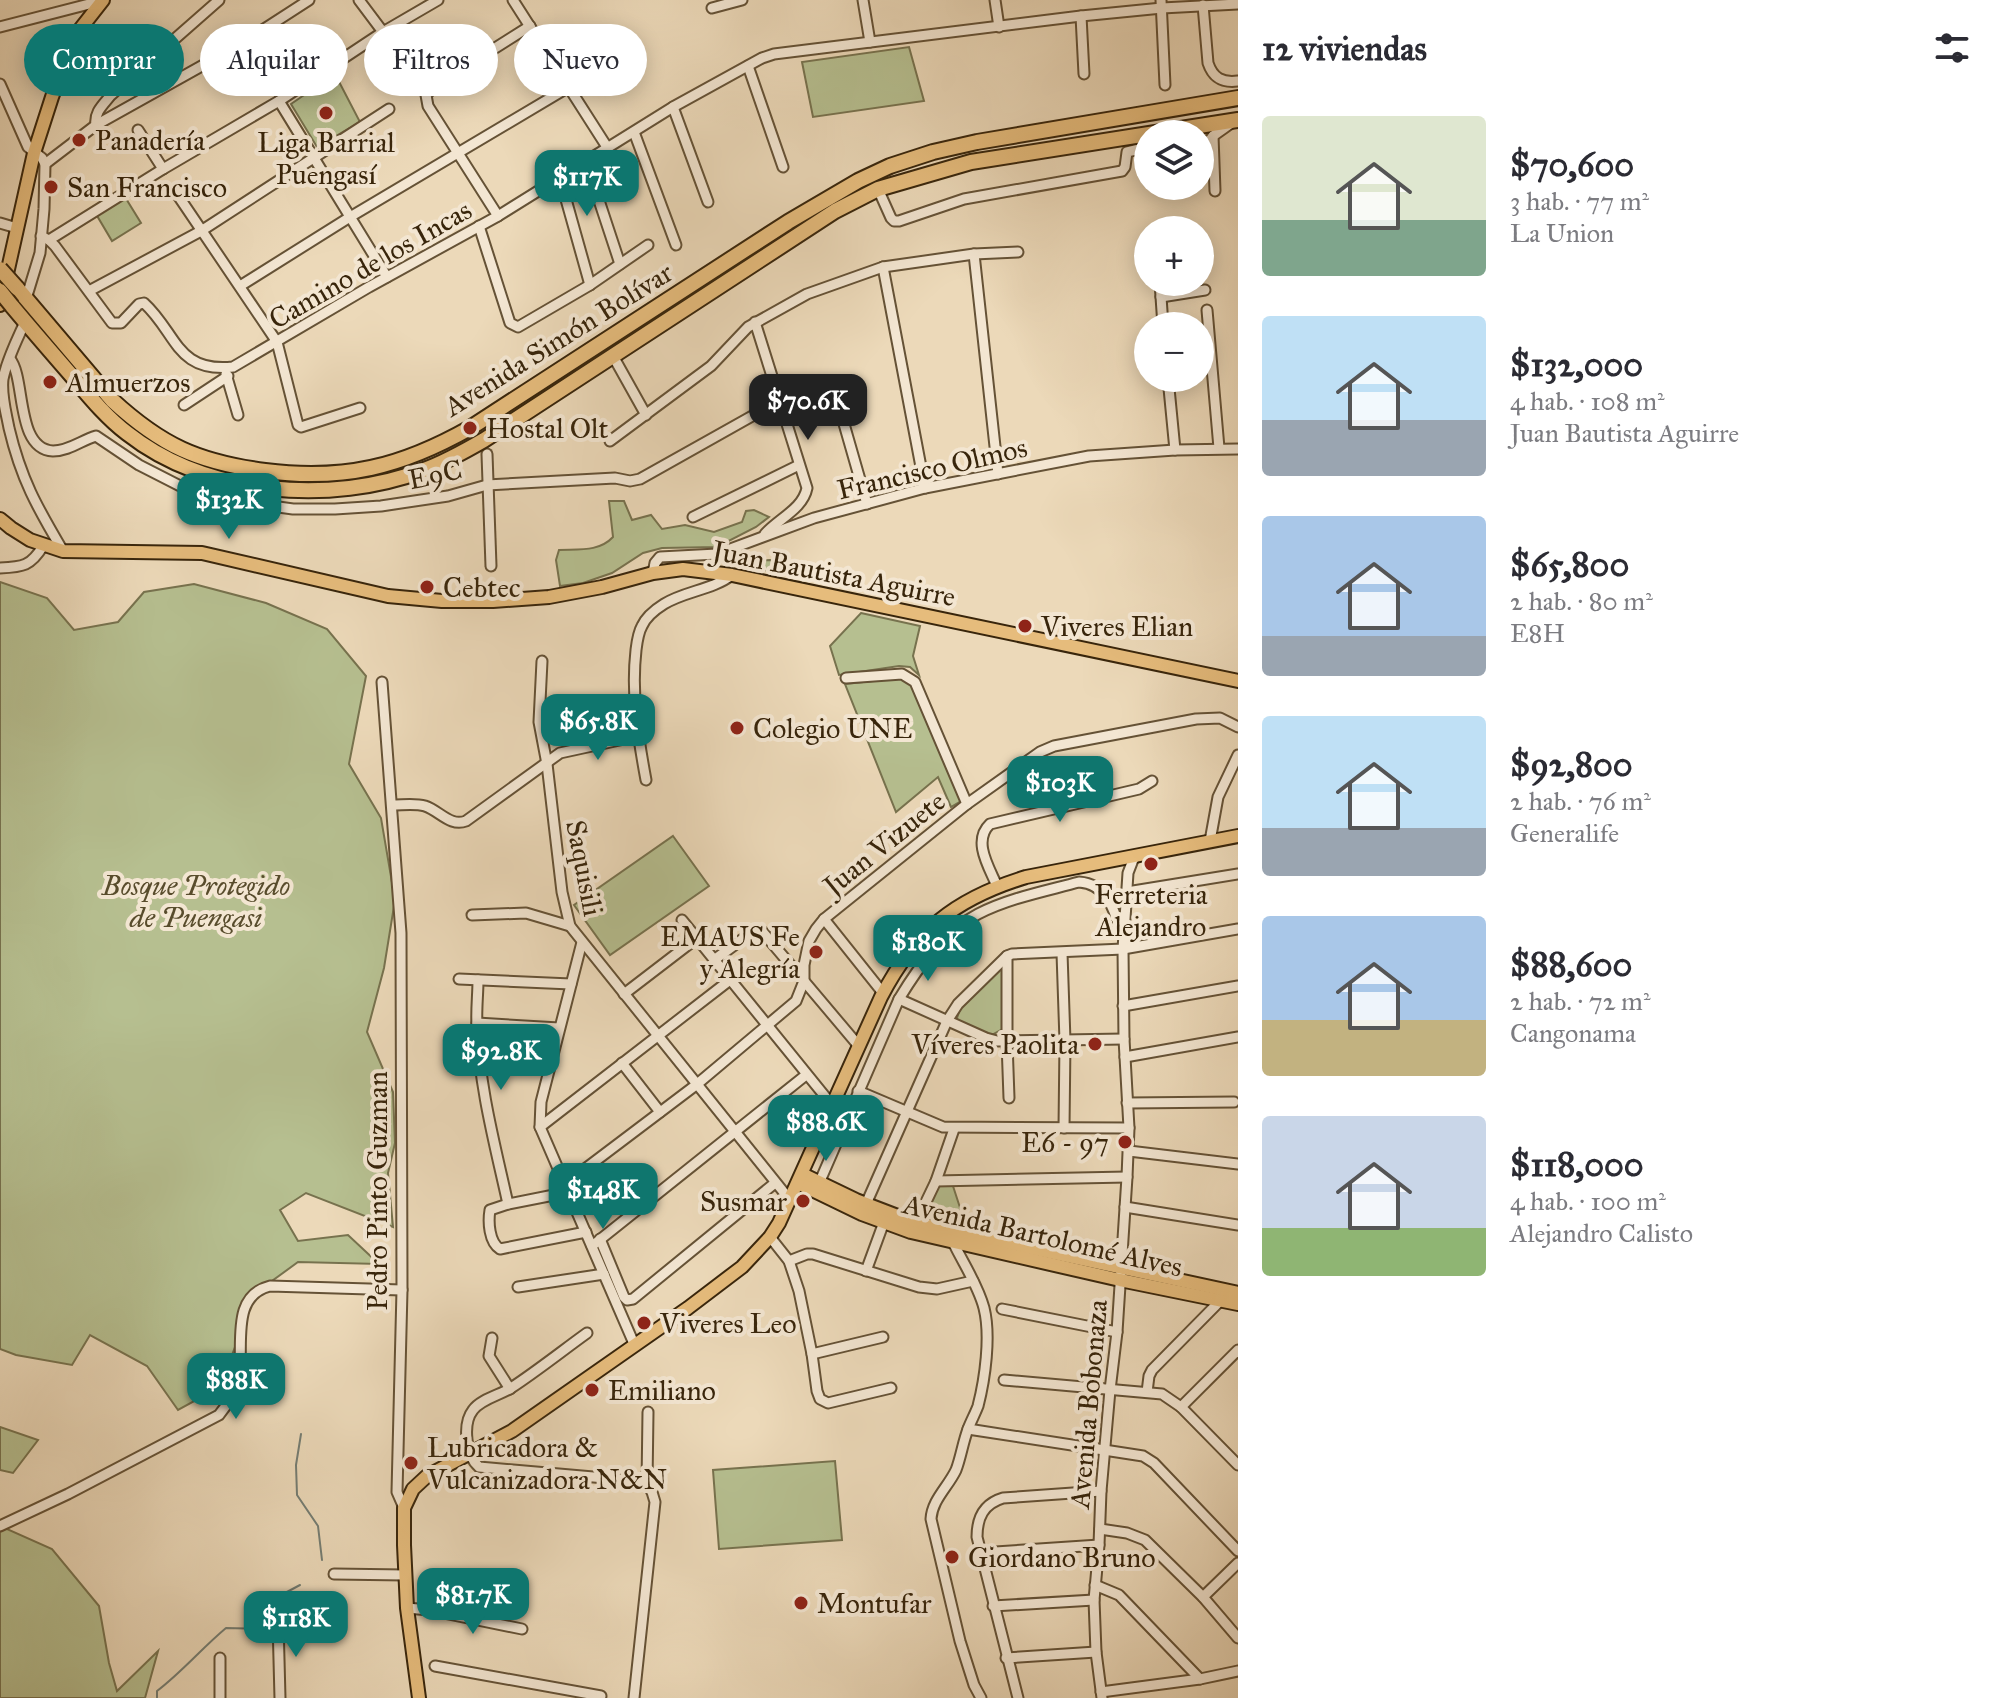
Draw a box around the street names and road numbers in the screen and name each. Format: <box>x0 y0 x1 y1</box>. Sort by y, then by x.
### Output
street label: Camino de los Incas <box>263 192 478 337</box>
street label: Avenida Simón Bolívar <box>437 255 680 425</box>
street label: Francisco Olmos <box>834 430 1031 507</box>
street label: E9C <box>405 452 465 497</box>
street label: Juan Bautista Aguirre <box>707 532 958 614</box>
street label: Juan Vizuete <box>814 784 952 905</box>
street label: Saquisili <box>558 817 611 919</box>
street label: Pedro Pinto Guzman <box>360 1071 395 1311</box>
street label: Avenida Bartolomé Alves <box>899 1186 1186 1285</box>
street label: Avenida Bobonaza <box>1062 1298 1115 1511</box>

